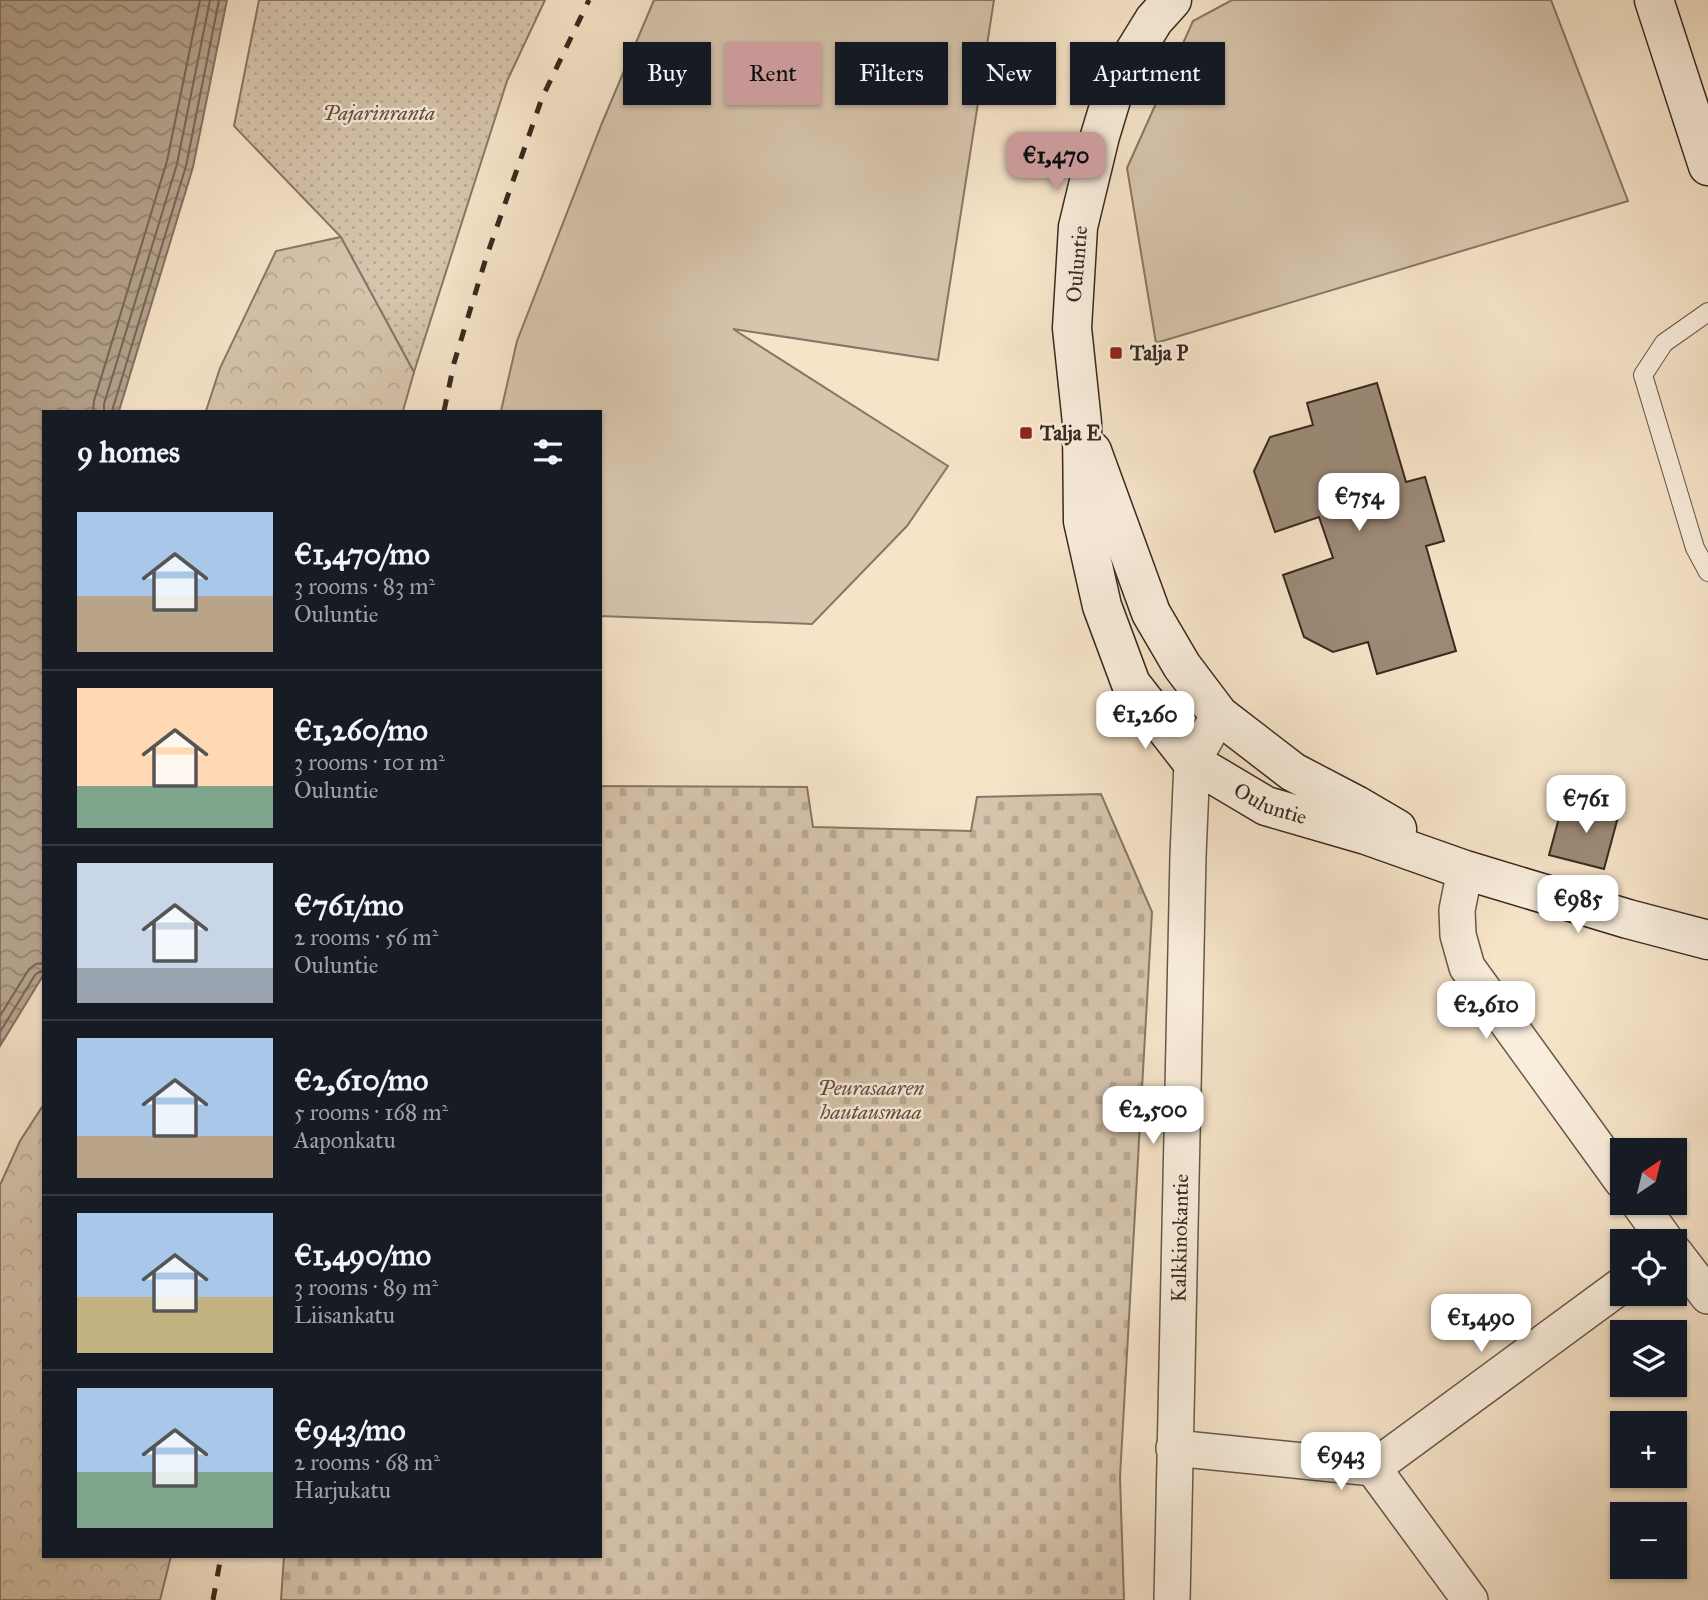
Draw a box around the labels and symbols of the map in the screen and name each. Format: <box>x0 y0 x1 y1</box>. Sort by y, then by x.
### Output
park label: Pajarinranta <box>323 100 435 126</box>
pin: €1,470 <box>999 132 1113 192</box>
street label: Ouluntie <box>1061 224 1093 304</box>
place label: Talja P <box>1129 340 1188 366</box>
marker: Talja P <box>1108 345 1124 361</box>
place label: Talja E <box>1039 420 1101 446</box>
marker: Talja E <box>1018 425 1034 441</box>
pin: €754 <box>1318 474 1400 533</box>
pin: €1,260 <box>1088 692 1202 751</box>
pin: €761 <box>1545 776 1627 835</box>
street label: Ouluntie <box>1229 777 1310 830</box>
pin: €985 <box>1537 876 1619 935</box>
pin: €2,610 <box>1429 982 1543 1041</box>
park label: Peurasaaren hautausmaa <box>818 1075 924 1125</box>
pin: €2,500 <box>1096 1086 1210 1146</box>
north arrow <box>1610 1138 1687 1214</box>
street label: Kalkkinokantie <box>1165 1173 1194 1303</box>
pin: €1,490 <box>1424 1294 1538 1354</box>
pin: €943 <box>1300 1432 1382 1492</box>

